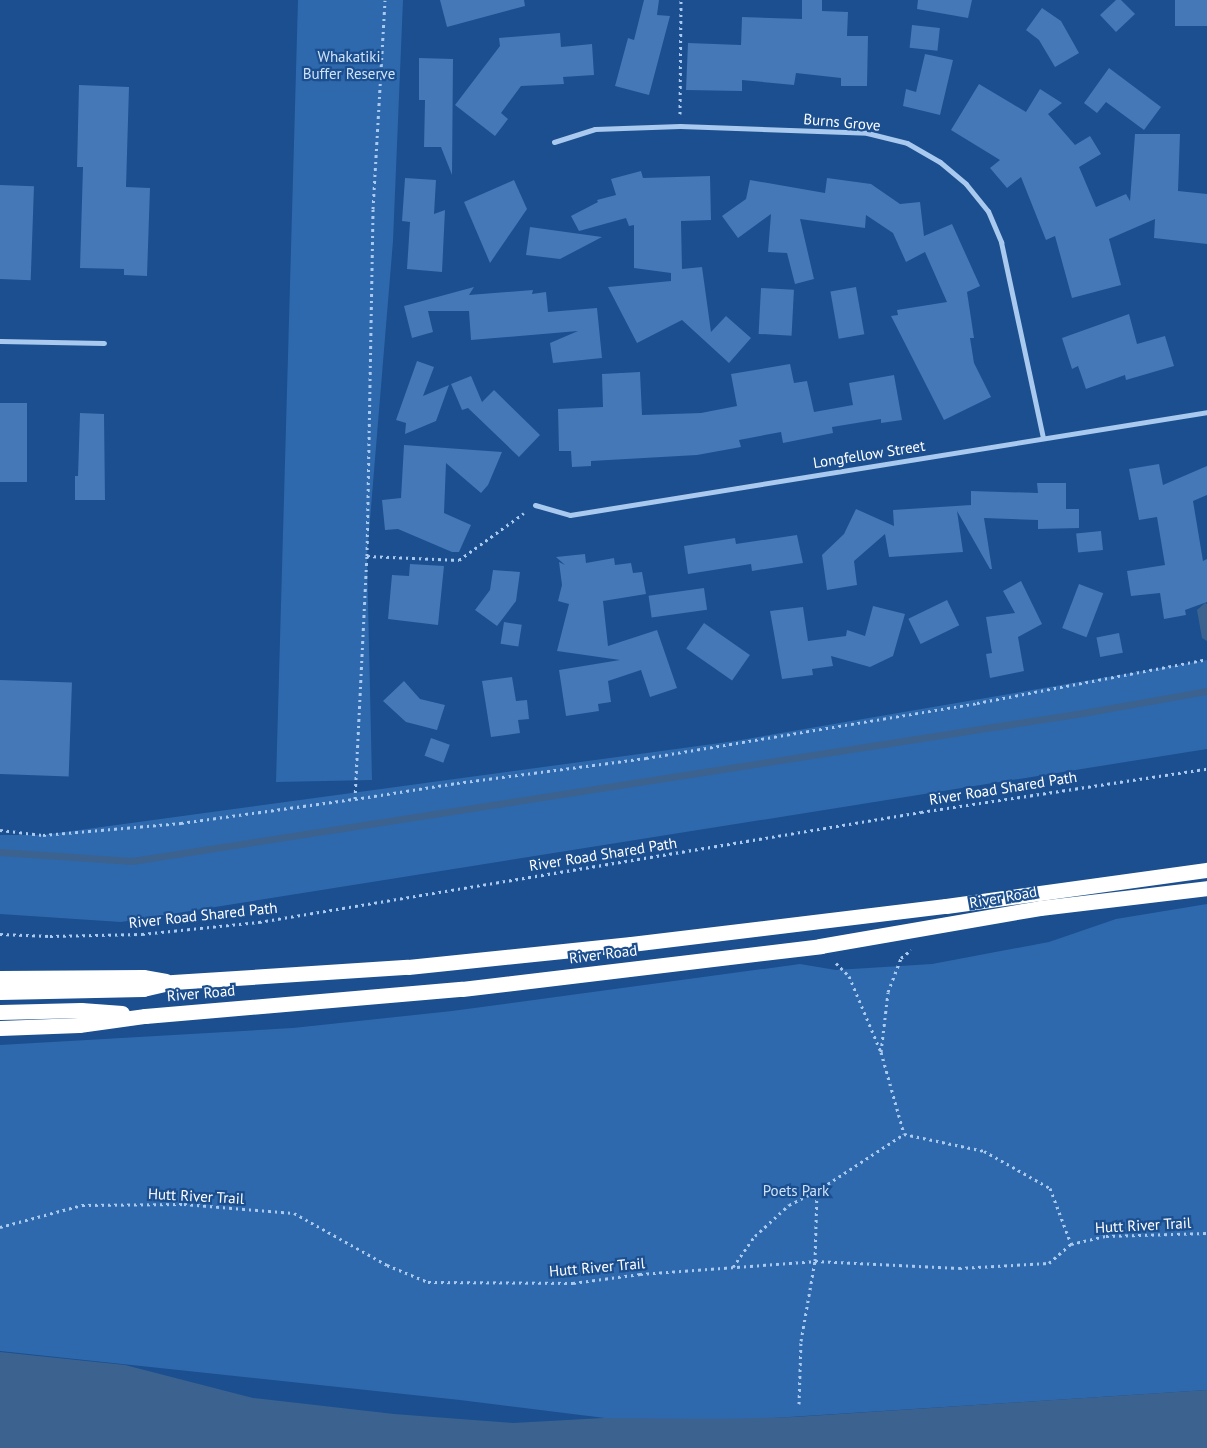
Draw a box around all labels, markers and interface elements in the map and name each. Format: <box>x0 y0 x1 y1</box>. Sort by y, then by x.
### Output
park label: Whakatiki Buffer Reserve <box>303 47 395 82</box>
street label: Burns Grove <box>803 110 881 134</box>
street label: Longfellow Street <box>812 436 926 472</box>
street label: River Road Shared Path <box>928 767 1078 809</box>
street label: River Road Shared Path <box>528 833 678 875</box>
street label: River Road <box>968 882 1038 912</box>
street label: River Road Shared Path <box>128 898 278 932</box>
street label: River Road <box>568 941 638 967</box>
street label: River Road <box>166 981 236 1005</box>
park label: Poets Park <box>763 1182 829 1200</box>
street label: Hutt River Trail <box>147 1184 245 1208</box>
street label: Hutt River Trail <box>1094 1213 1192 1237</box>
street label: Hutt River Trail <box>548 1254 646 1280</box>

